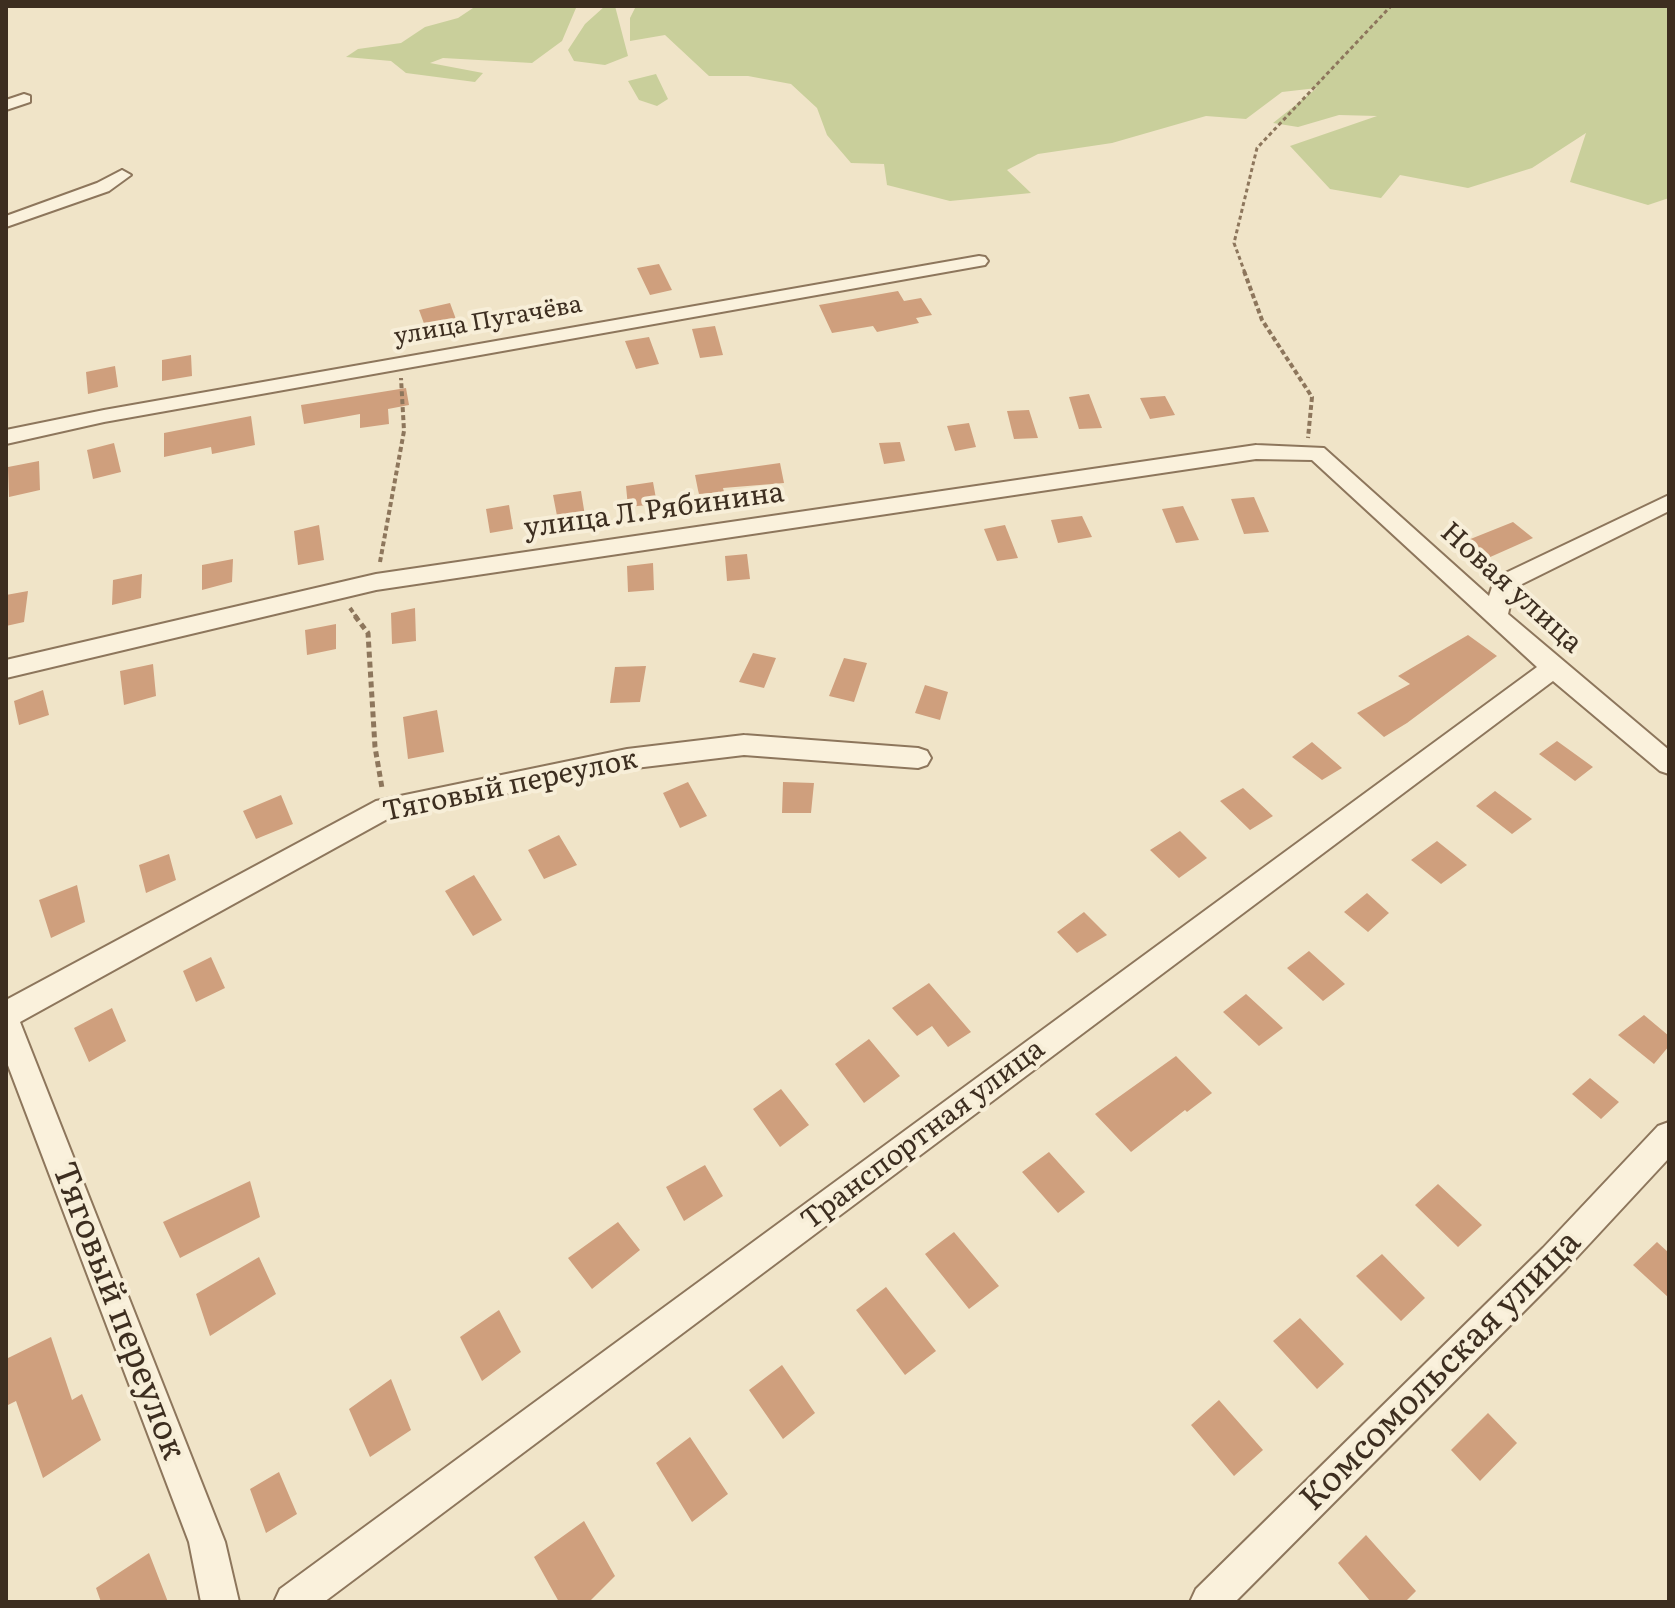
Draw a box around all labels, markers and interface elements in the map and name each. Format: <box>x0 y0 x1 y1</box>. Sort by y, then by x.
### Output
street label: улица Пугачёва <box>392 290 584 352</box>
street label: улица Л.Рябинина <box>522 476 786 546</box>
street label: Новая улица <box>1433 516 1589 660</box>
street label: Тяговый переулок <box>380 743 640 829</box>
street label: Транспортная улица <box>795 1032 1051 1238</box>
street label: Тяговый переулок <box>42 1157 194 1465</box>
street label: Комсомольская улица <box>1292 1222 1590 1520</box>

